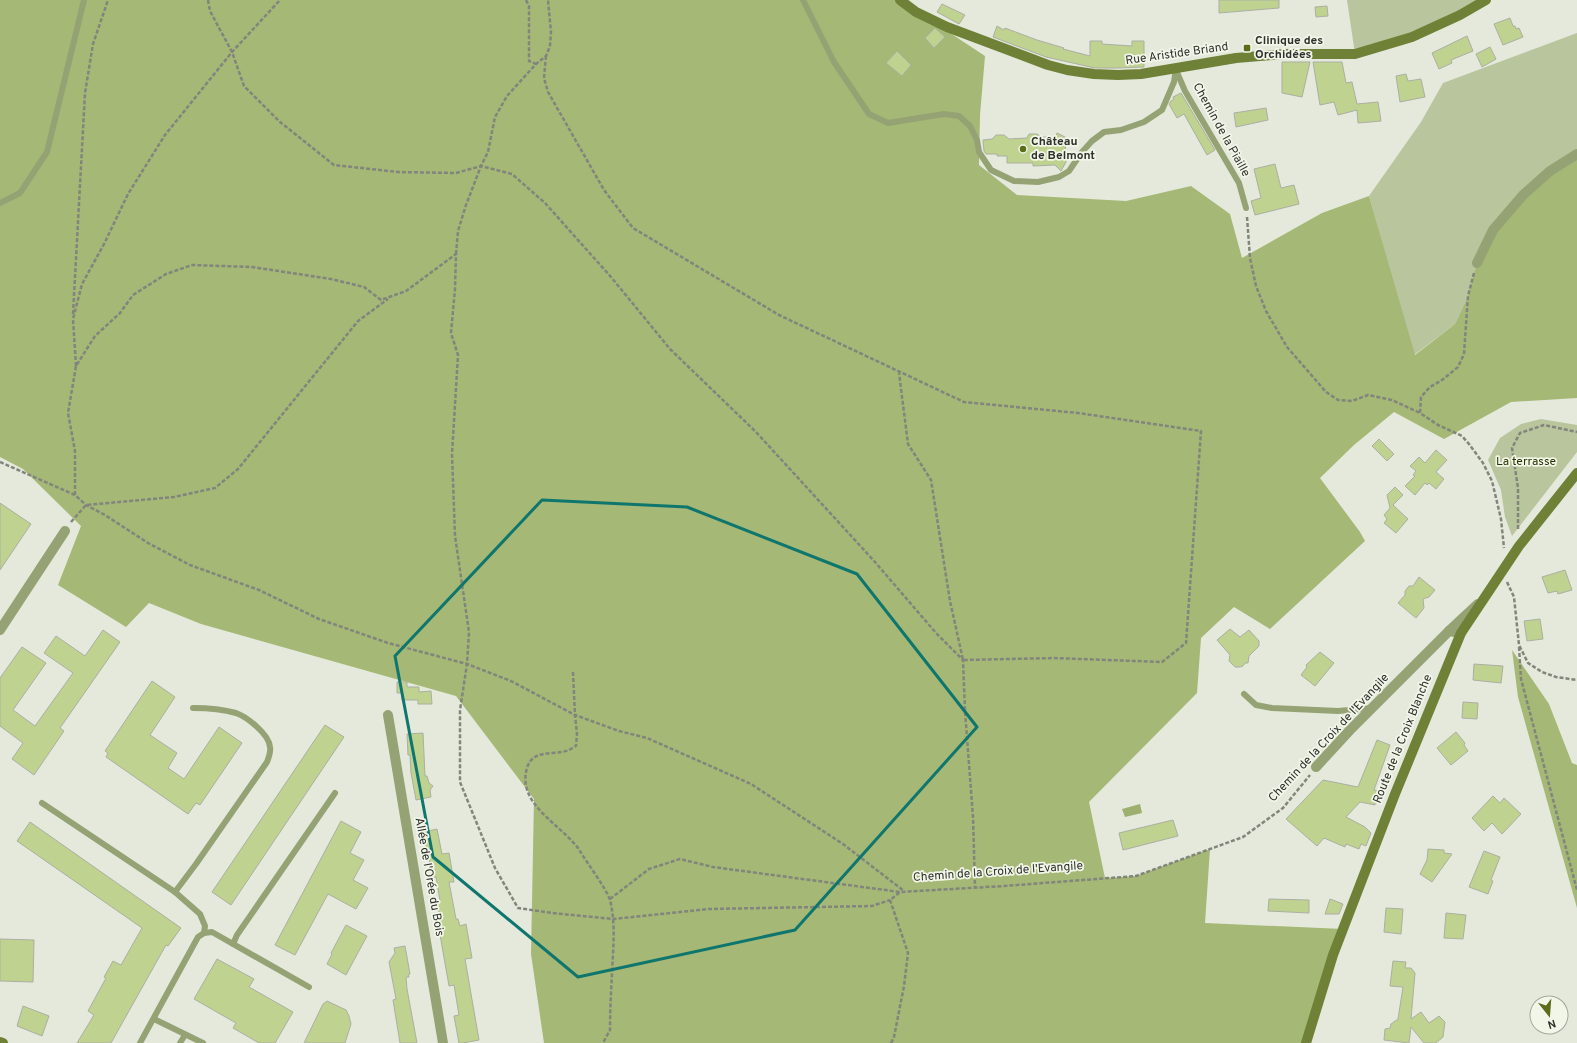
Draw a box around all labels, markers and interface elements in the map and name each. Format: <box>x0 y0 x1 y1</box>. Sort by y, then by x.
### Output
place label: Clinique des Orchidées <box>1255 33 1323 63</box>
street label: Rue Aristide Briand <box>1125 39 1229 69</box>
marker: Clinique des Orchidées <box>1242 43 1252 53</box>
street label: Chemin de la Piaille <box>1189 80 1253 180</box>
place label: Château de Belmont <box>1031 134 1095 164</box>
marker: Château de Belmont <box>1018 144 1028 154</box>
park label: La terrasse <box>1496 454 1556 470</box>
street label: Chemin de la Croix de l'Evangile <box>1265 670 1393 806</box>
street label: Route de la Croix Blanche <box>1370 672 1436 806</box>
street label: Allée de l'Orée du Bois <box>411 816 447 938</box>
street label: Chemin de la Croix de l'Evangile <box>913 858 1083 886</box>
north arrow <box>1529 995 1569 1035</box>
text: N <box>1546 1016 1557 1031</box>

